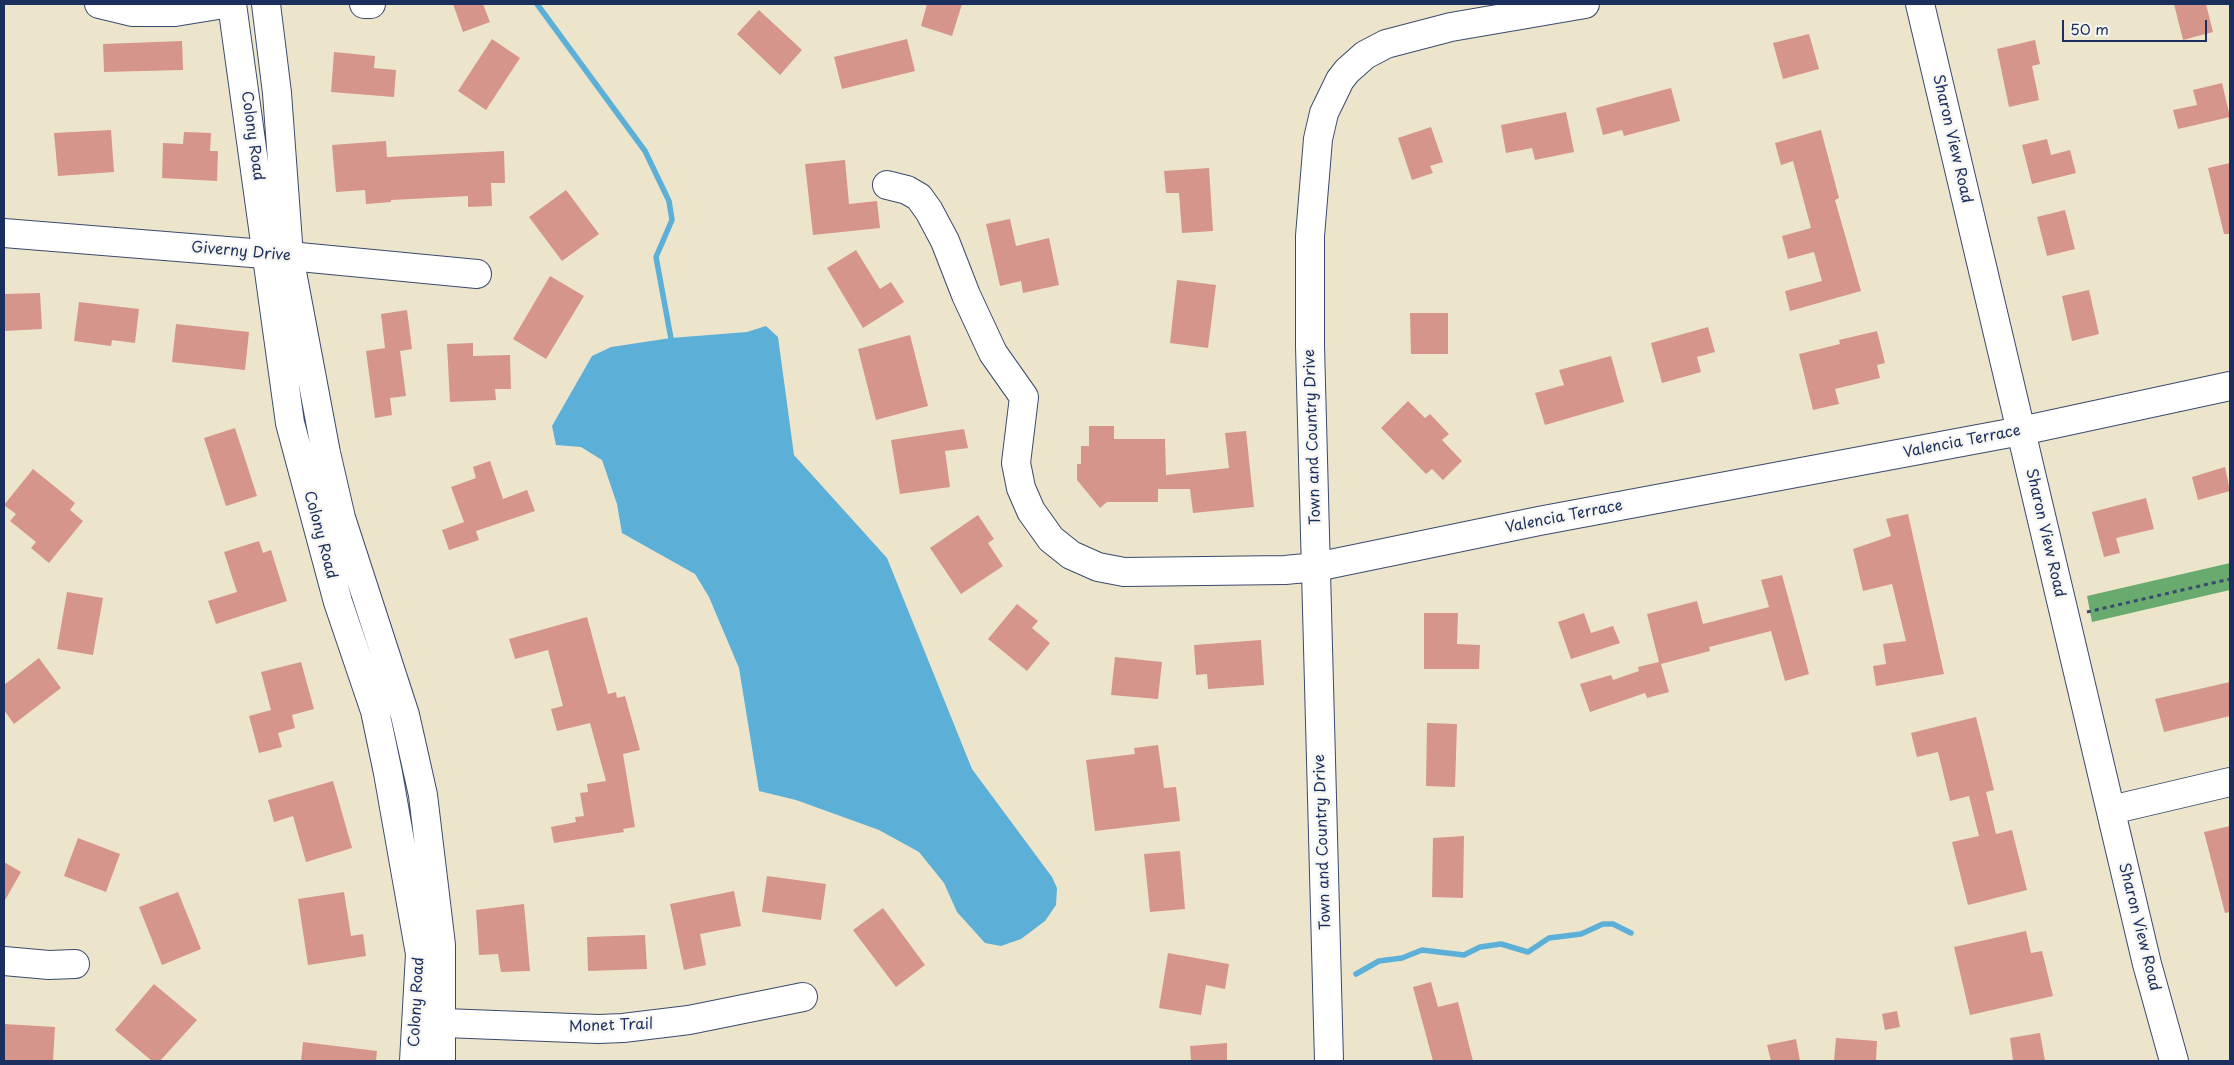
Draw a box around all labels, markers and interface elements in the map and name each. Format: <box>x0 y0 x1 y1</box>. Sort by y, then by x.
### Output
scale bar <box>2064 10 2209 42</box>
text: 50 m <box>2070 17 2109 40</box>
street label: Sharon View Road <box>1928 73 1976 205</box>
street label: Colony Road <box>237 90 267 182</box>
street label: Giverny Drive <box>190 239 292 265</box>
street label: Town and Country Drive <box>1301 349 1325 525</box>
street label: Valencia Terrace <box>1902 422 2022 462</box>
street label: Sharon View Road <box>2021 467 2069 599</box>
street label: Colony Road <box>300 489 340 581</box>
street label: Valencia Terrace <box>1504 497 1624 537</box>
street label: Town and Country Drive <box>1311 754 1335 930</box>
street label: Sharon View Road <box>2114 861 2164 993</box>
street label: Colony Road <box>406 956 428 1048</box>
street label: Monet Trail <box>568 1016 654 1036</box>

